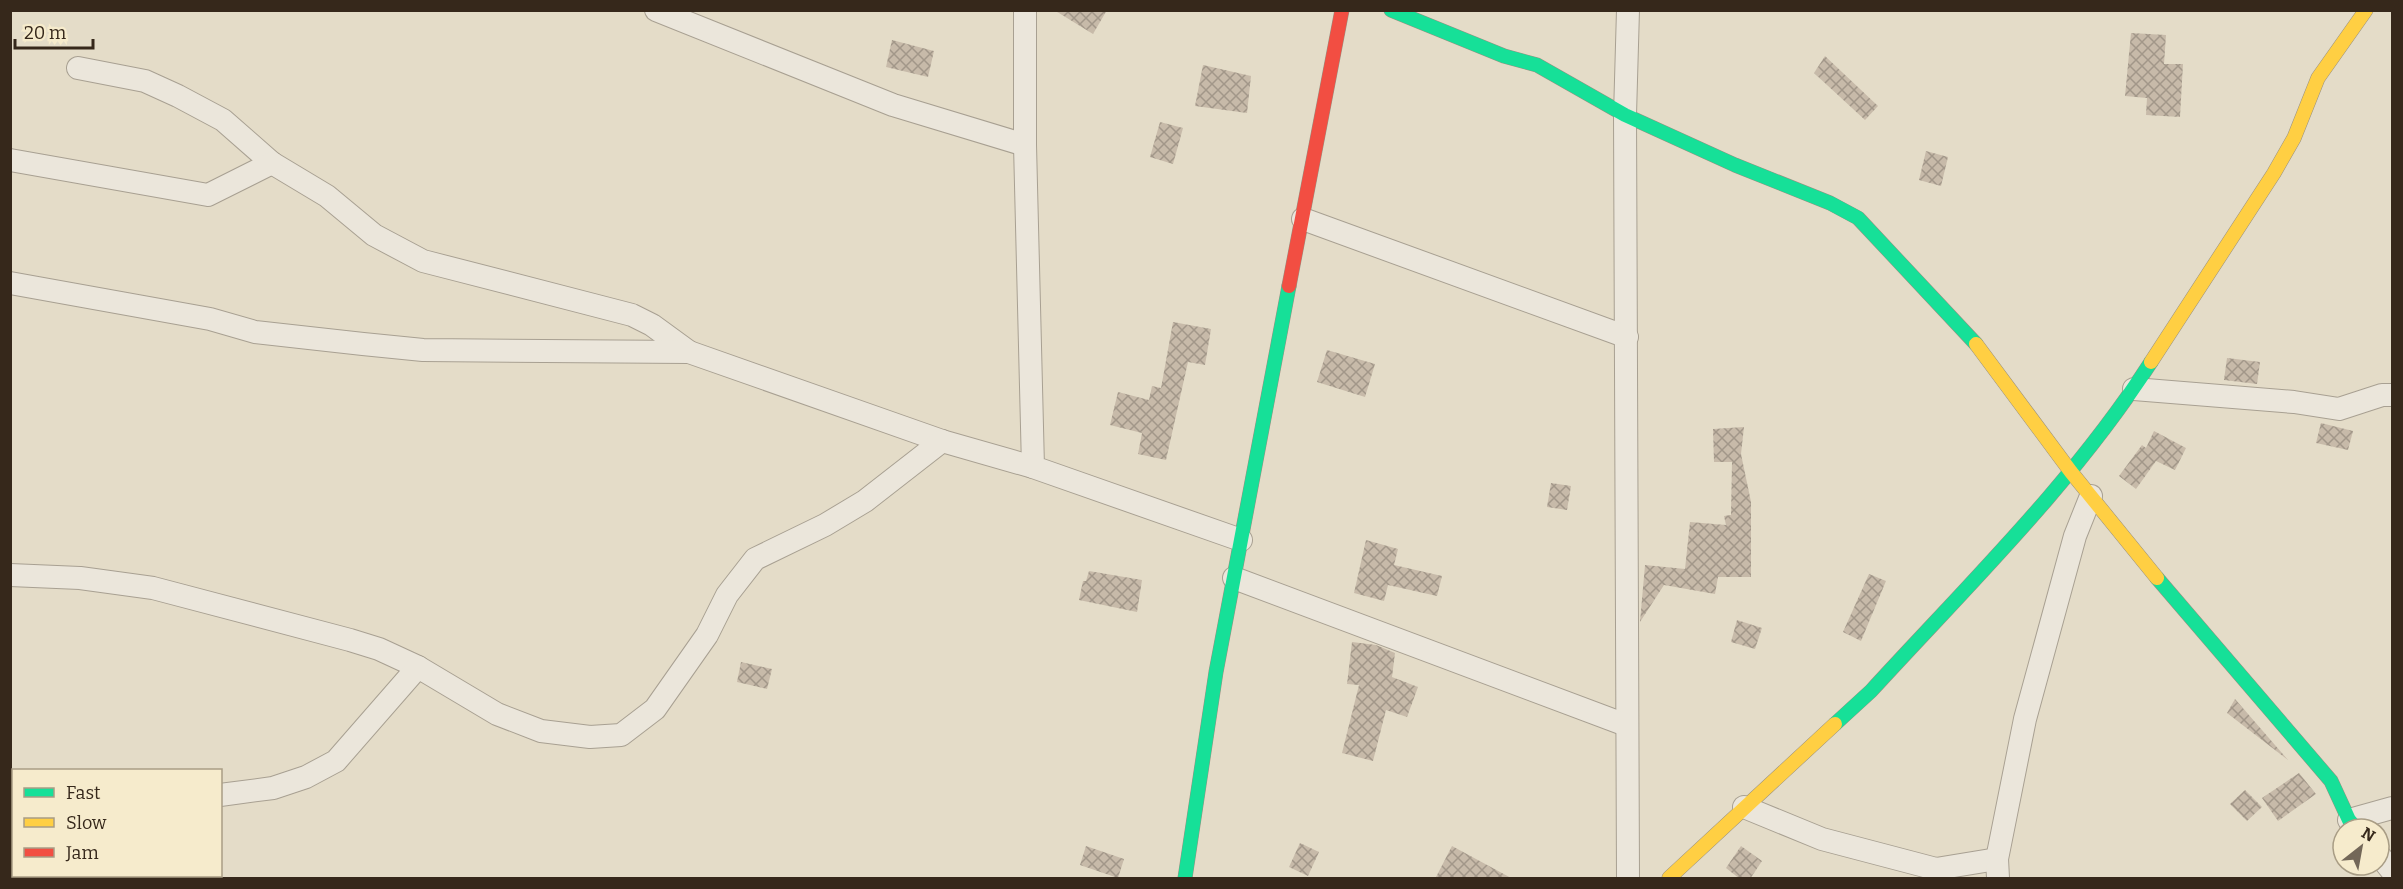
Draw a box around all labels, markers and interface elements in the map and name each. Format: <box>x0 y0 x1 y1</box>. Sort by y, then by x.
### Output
scale bar <box>15 12 93 50</box>
text: 20 m <box>24 22 66 44</box>
legend <box>12 769 222 877</box>
text: Fast <box>66 782 101 804</box>
text: Slow <box>66 812 107 834</box>
north arrow <box>2331 817 2391 877</box>
text: N <box>2358 823 2379 846</box>
text: Jam <box>65 842 99 864</box>

